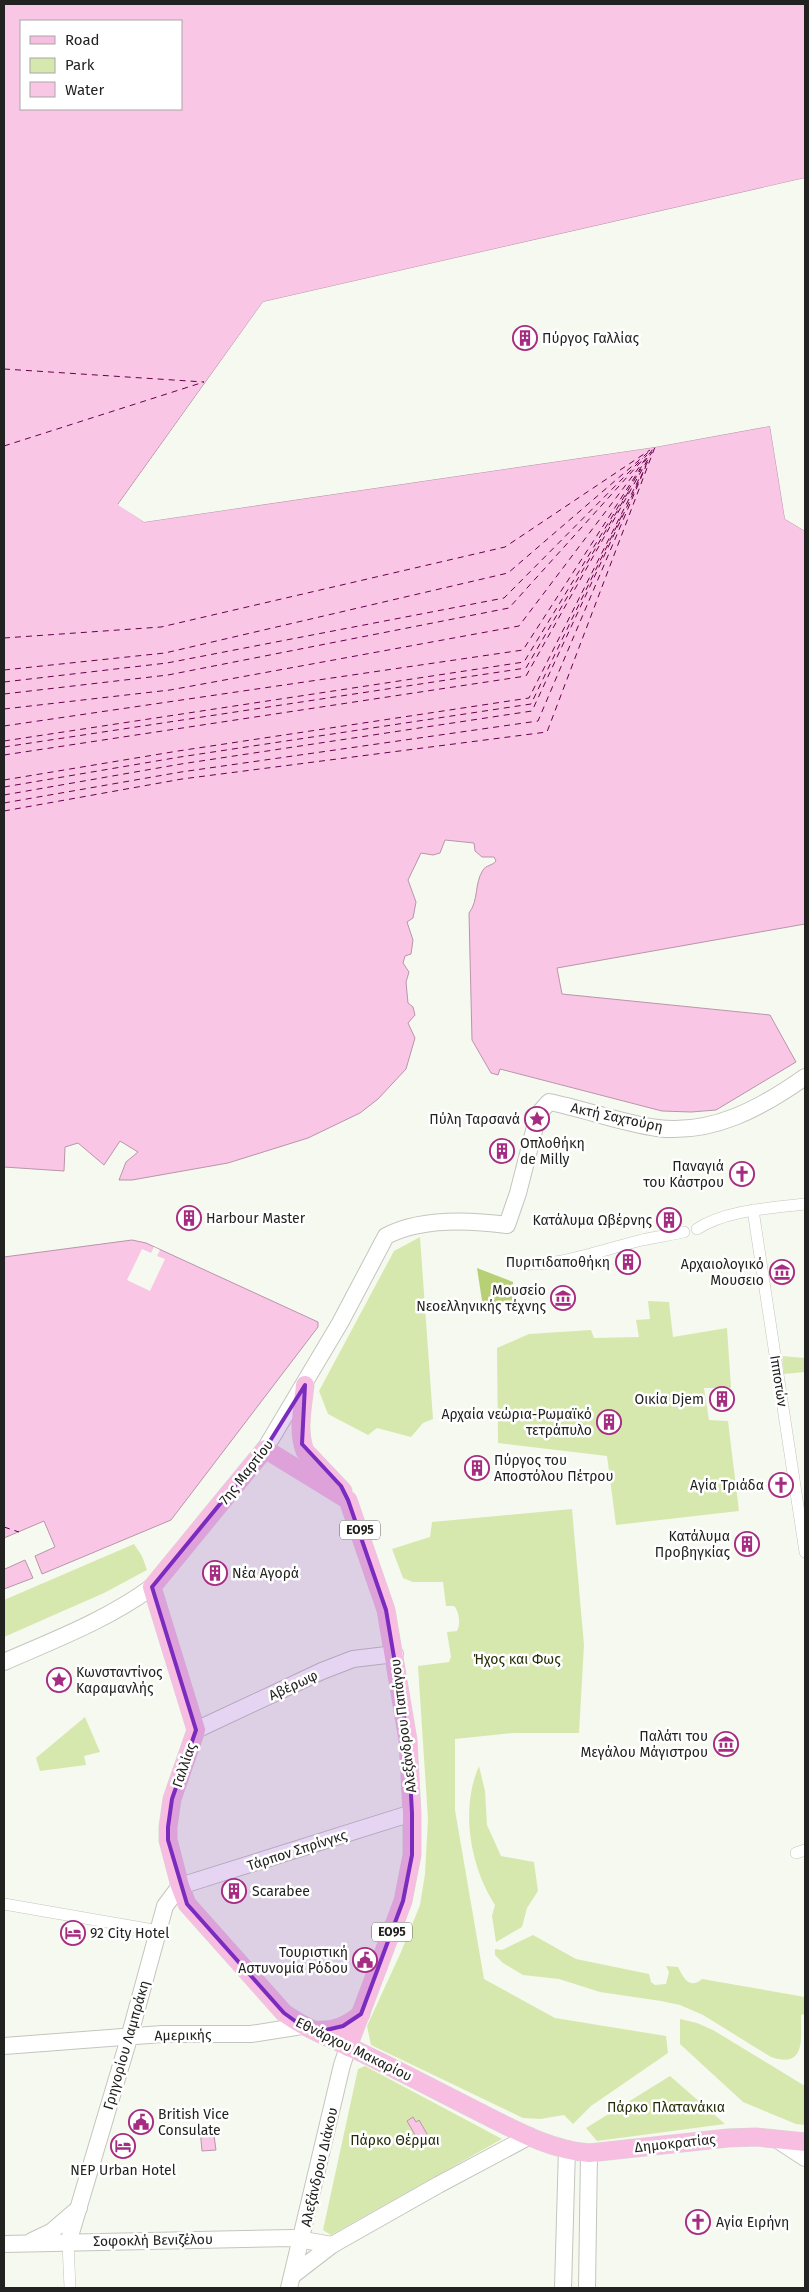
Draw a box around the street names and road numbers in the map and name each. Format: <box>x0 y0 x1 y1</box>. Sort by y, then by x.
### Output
street label: Ακτή Σαχτούρη <box>569 1099 665 1136</box>
street label: Ιπποτών <box>766 1354 791 1408</box>
street label: 7ης Μαρτίου <box>216 1436 277 1508</box>
road number: ΕΟ95 <box>340 1520 380 1540</box>
street label: Αλεξάνδρου Παπάγου <box>387 1658 420 1794</box>
street label: Αβέρωφ <box>266 1667 321 1704</box>
street label: Γαλλίας <box>169 1740 200 1790</box>
street label: Τάρπον Σπρίνγκς <box>245 1826 350 1875</box>
road number: ΕΟ95 <box>372 1922 412 1941</box>
street label: Γρηγορίου Λαμπράκη <box>100 1978 153 2112</box>
street label: Εθνάρχου Μακαρίου <box>293 2014 415 2085</box>
street label: Αμερικής <box>154 2026 212 2044</box>
street label: Αλεξάνδρου Διάκου <box>298 2106 341 2228</box>
street label: Δημοκρατίας <box>634 2131 717 2156</box>
street label: Σοφοκλή Βενιζέλου <box>93 2231 213 2250</box>

